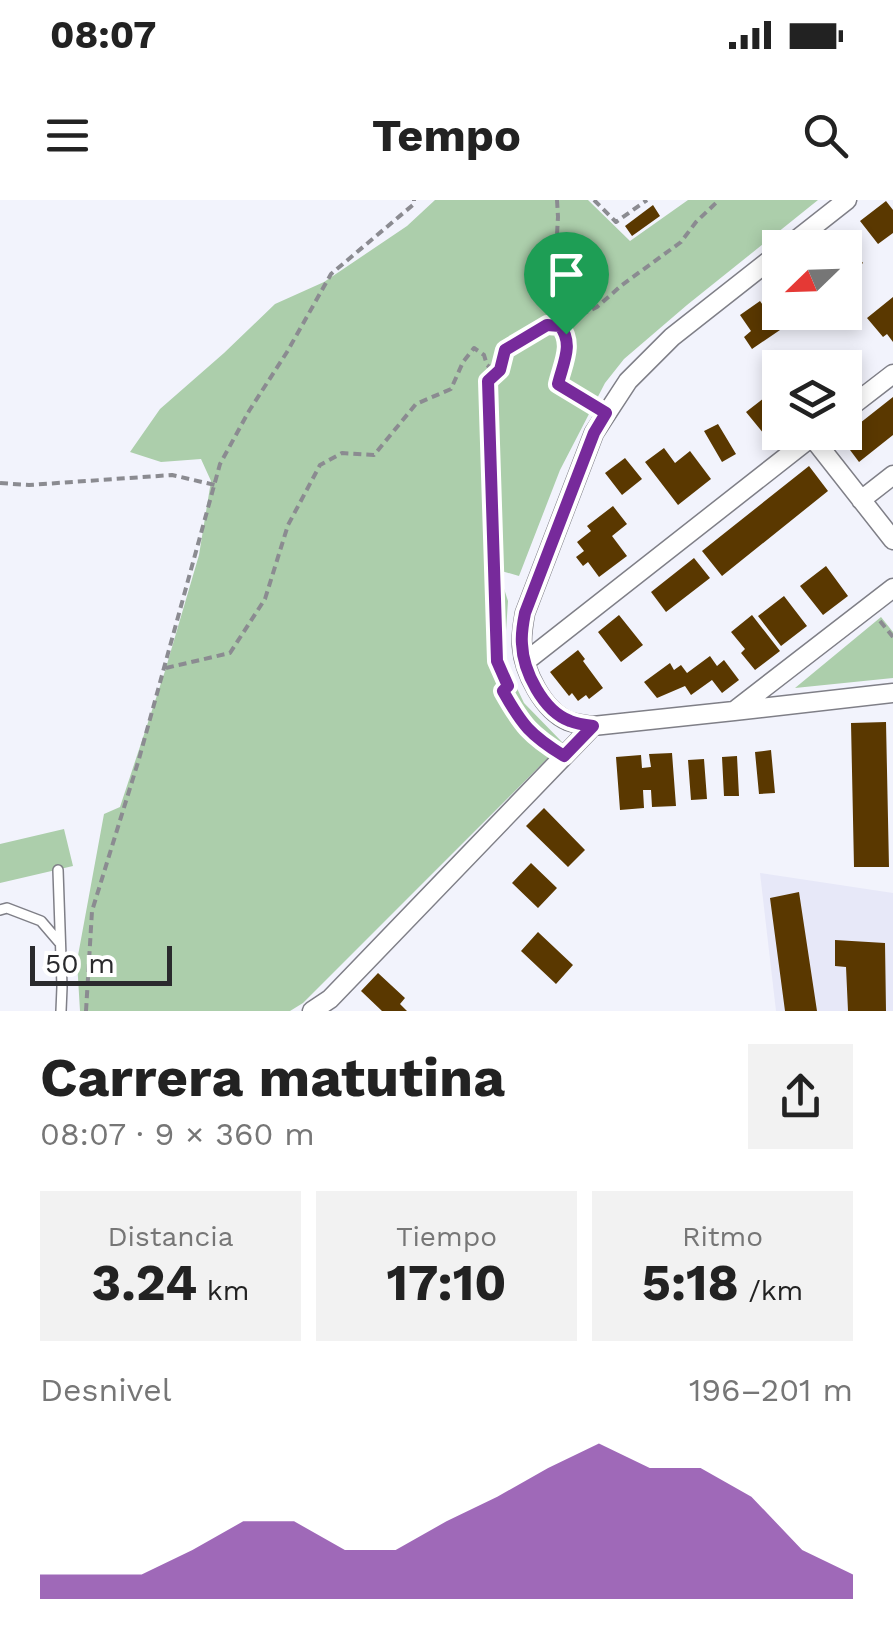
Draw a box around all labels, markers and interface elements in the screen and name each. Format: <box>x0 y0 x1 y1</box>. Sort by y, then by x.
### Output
text: 08:07 <box>50 13 156 57</box>
icon: menu <box>40 108 95 163</box>
icon: search <box>798 108 853 163</box>
text: Tempo <box>372 109 521 162</box>
north arrow <box>762 230 862 330</box>
map controls <box>762 230 862 450</box>
pin <box>524 232 609 335</box>
icon: arrive <box>539 247 594 302</box>
button: layers <box>762 350 862 450</box>
scale bar <box>30 941 172 986</box>
text: 50 m <box>45 947 115 980</box>
button: share <box>748 1044 853 1149</box>
text: Carrera matutina <box>40 1045 505 1109</box>
text: 08:07 · 9 × 360 m <box>40 1115 315 1153</box>
text: Distancia <box>107 1220 234 1253</box>
text: Tiempo <box>396 1220 497 1253</box>
text: Ritmo <box>682 1220 763 1253</box>
text: 3.24 <box>92 1253 197 1312</box>
text: 17:10 <box>387 1253 506 1312</box>
text: 5:18 <box>642 1253 739 1312</box>
text: km <box>197 1274 249 1307</box>
text: /km <box>739 1274 803 1307</box>
text: Desnivel <box>40 1371 172 1409</box>
text: 196–201 m <box>689 1371 853 1409</box>

